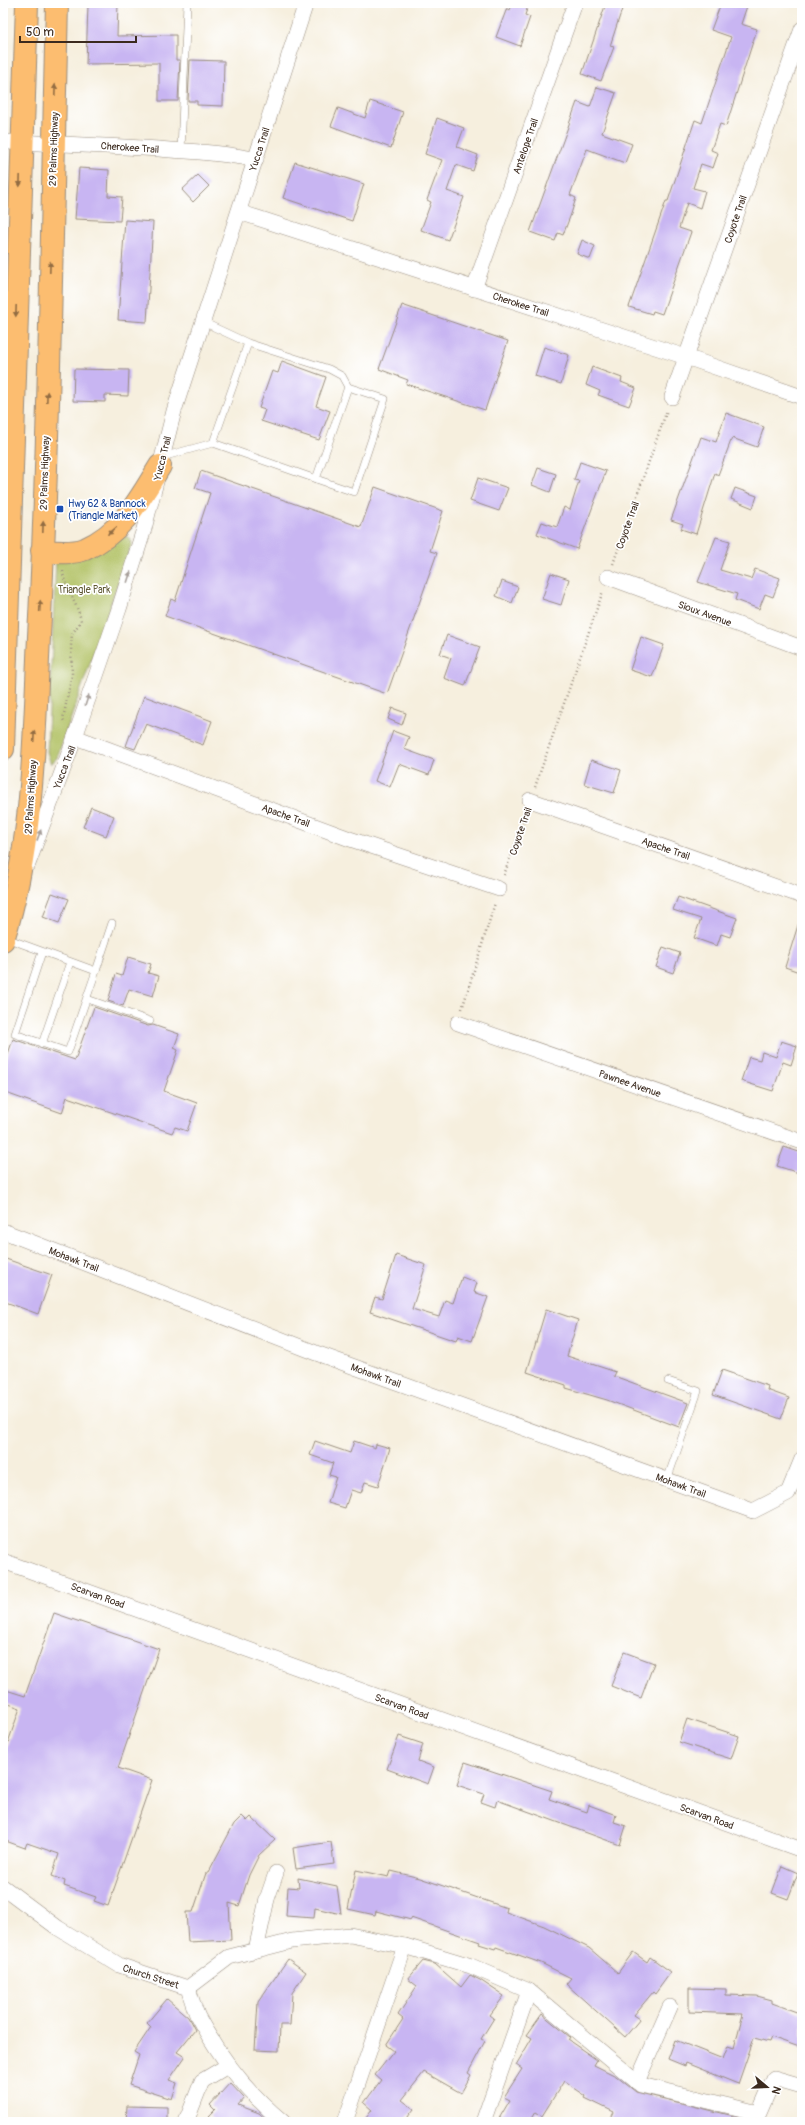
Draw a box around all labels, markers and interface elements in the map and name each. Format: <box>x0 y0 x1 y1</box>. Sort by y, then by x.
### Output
scale bar <box>20 18 136 44</box>
text: 50 m <box>26 25 54 40</box>
one-way arrow <box>52 83 58 96</box>
street label: 29 Palms Highway <box>47 111 61 186</box>
street label: Antelope Trail <box>511 117 541 176</box>
street label: Yucca Trail <box>247 126 273 174</box>
street label: Cherokee Trail <box>100 140 159 156</box>
one-way arrow <box>17 175 24 187</box>
street label: Coyote Trail <box>722 194 750 245</box>
one-way arrow <box>47 260 53 273</box>
street label: Cherokee Trail <box>491 290 550 320</box>
one-way arrow <box>13 305 20 317</box>
one-way arrow <box>43 391 50 403</box>
street label: 29 Palms Highway <box>38 435 52 510</box>
street label: Yucca Trail <box>151 435 174 483</box>
place label: Hwy 62 & Bannock (Triangle Market) <box>68 498 147 522</box>
street label: Coyote Trail <box>614 500 642 551</box>
marker: Hwy 62 & Bannock (Triangle Market) <box>55 504 65 514</box>
one-way arrow <box>40 520 46 533</box>
one-way arrow <box>106 526 117 535</box>
one-way arrow <box>126 571 132 583</box>
park label: Triangle Park <box>58 584 111 596</box>
one-way arrow <box>37 599 43 612</box>
street label: Sioux Avenue <box>676 599 733 629</box>
one-way arrow <box>84 694 90 706</box>
one-way arrow <box>30 730 37 742</box>
street label: Yucca Trail <box>51 744 79 792</box>
street label: 29 Palms Highway <box>22 759 40 834</box>
street label: Apache Trail <box>260 802 311 830</box>
street label: Coyote Trail <box>507 806 535 857</box>
one-way arrow <box>36 828 42 840</box>
street label: Apache Trail <box>640 835 691 863</box>
street label: Pawnee Avenue <box>597 1068 662 1100</box>
street label: Mohawk Trail <box>47 1245 100 1275</box>
street label: Mohawk Trail <box>349 1361 402 1391</box>
street label: Mohawk Trail <box>654 1471 707 1501</box>
street label: Scarvan Road <box>69 1581 126 1611</box>
street label: Scarvan Road <box>373 1692 430 1722</box>
street label: Scarvan Road <box>678 1802 735 1832</box>
street label: Church Street <box>121 1962 181 1992</box>
north arrow <box>747 2067 787 2107</box>
text: N <box>768 2084 783 2096</box>

